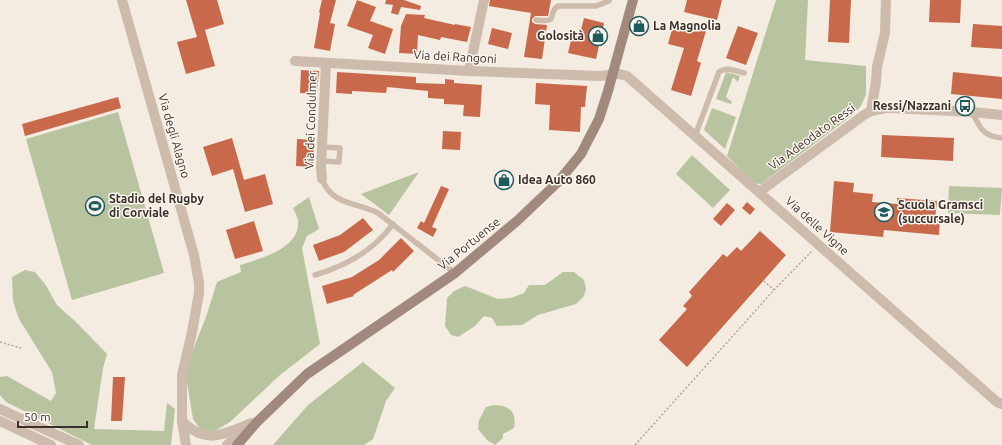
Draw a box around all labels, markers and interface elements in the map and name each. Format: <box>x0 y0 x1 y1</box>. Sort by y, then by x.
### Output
shop icon: La Magnolia <box>628 15 650 37</box>
place label: La Magnolia <box>653 19 721 32</box>
shop icon: Golosità <box>587 25 609 47</box>
place label: Golosità <box>537 29 584 42</box>
street label: Via dei Rangoni <box>413 48 497 65</box>
street label: Via dei Condulmer <box>302 70 319 170</box>
street label: Via degli Alagno <box>156 92 193 180</box>
bus stop icon: Ressi/Nazzani <box>954 95 976 117</box>
place label: Ressi/Nazzani <box>873 99 951 112</box>
street label: Via Adeodato Ressi <box>766 101 857 172</box>
shop icon: Idea Auto 860 <box>493 169 515 191</box>
place label: Idea Auto 860 <box>518 173 596 186</box>
place label: Stadio del Rugby di Corviale <box>109 192 204 219</box>
street label: Via delle Vigne <box>783 194 852 257</box>
sports icon: Stadio del Rugby di Corviale <box>84 195 106 217</box>
place label: Scuola Gramsci (succursale) <box>898 198 983 226</box>
school or university icon: Scuola Gramsci (succursale) <box>873 201 895 223</box>
street label: Via Portuense <box>435 215 502 272</box>
scale bar <box>18 403 87 429</box>
text: 50 m <box>24 410 51 423</box>

